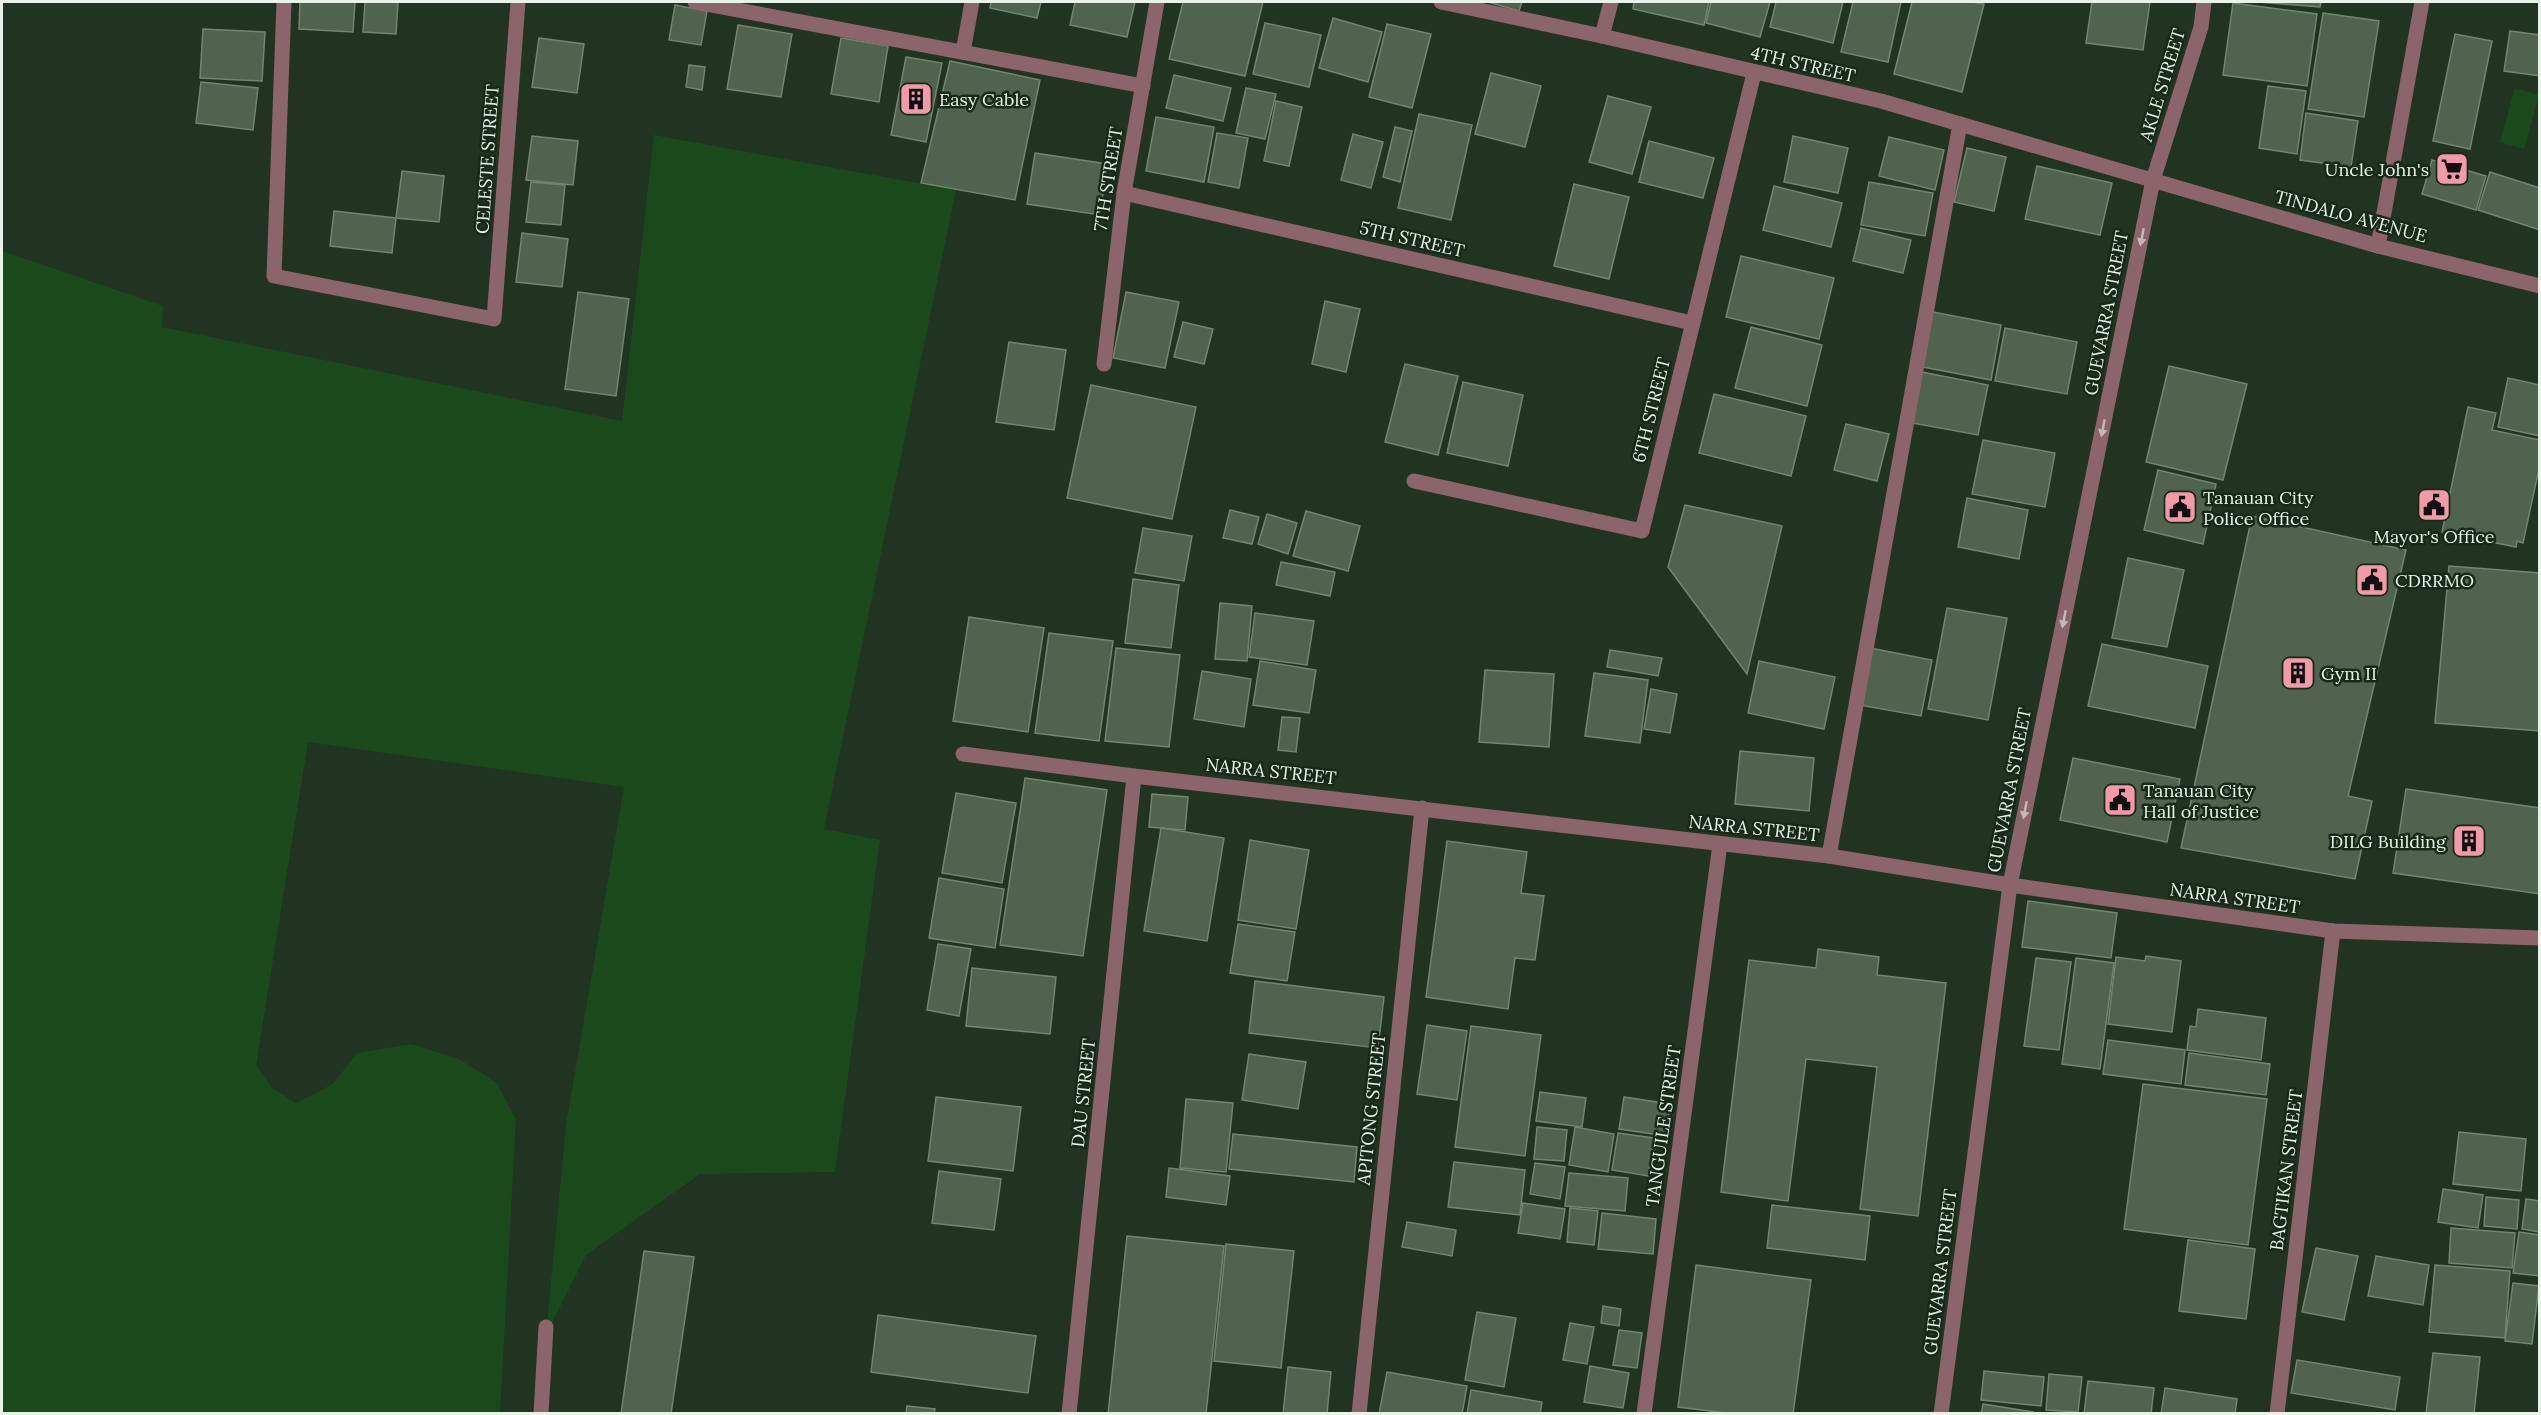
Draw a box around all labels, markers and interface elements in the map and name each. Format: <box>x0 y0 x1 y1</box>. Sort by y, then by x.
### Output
street label: AKLE STREET <box>2134 25 2190 145</box>
street label: 4TH STREET <box>1748 41 1858 87</box>
building icon: Easy Cable <box>898 81 934 117</box>
street label: CELESTE STREET <box>470 83 504 235</box>
place label: Easy Cable <box>939 88 1029 111</box>
street label: 7TH STREET <box>1088 125 1128 233</box>
supermarket icon: Uncle John's <box>2434 151 2470 187</box>
place label: Uncle John's <box>2325 158 2429 181</box>
street label: TINDALO AVENUE <box>2272 185 2430 247</box>
street label: 5TH STREET <box>1357 216 1467 262</box>
street label: GUEVARRA STREET <box>2079 228 2133 397</box>
one-way arrow <box>2137 228 2146 247</box>
street label: 6TH STREET <box>1627 355 1675 465</box>
one-way arrow <box>2098 419 2107 438</box>
place label: Tanauan City Police Office <box>2203 486 2314 530</box>
public building icon: Mayor's Office <box>2416 487 2452 523</box>
public building icon: Tanauan City Police Office <box>2162 489 2198 525</box>
place label: Mayor's Office <box>2373 525 2495 548</box>
public building icon: CDRRMO <box>2354 562 2390 598</box>
place label: CDRRMO <box>2395 569 2474 592</box>
one-way arrow <box>2059 610 2068 629</box>
building icon: Gym II <box>2280 655 2316 691</box>
place label: Gym II <box>2321 662 2377 685</box>
street label: GUEVARRA STREET <box>1982 705 2036 874</box>
street label: NARRA STREET <box>1204 753 1338 789</box>
place label: Tanauan City Hall of Justice <box>2143 779 2259 823</box>
public building icon: Tanauan City Hall of Justice <box>2102 782 2138 818</box>
one-way arrow <box>2020 801 2029 820</box>
street label: NARRA STREET <box>1687 810 1821 846</box>
building icon: DILG Building <box>2451 823 2487 859</box>
place label: DILG Building <box>2330 830 2447 853</box>
street label: NARRA STREET <box>2168 877 2302 919</box>
street label: APITONG STREET <box>1351 1031 1390 1187</box>
street label: DAU STREET <box>1066 1037 1100 1149</box>
street label: TANGUILE STREET <box>1640 1043 1686 1208</box>
street label: BAGTIKAN STREET <box>2265 1088 2307 1252</box>
street label: GUEVARRA STREET <box>1918 1187 1962 1356</box>

